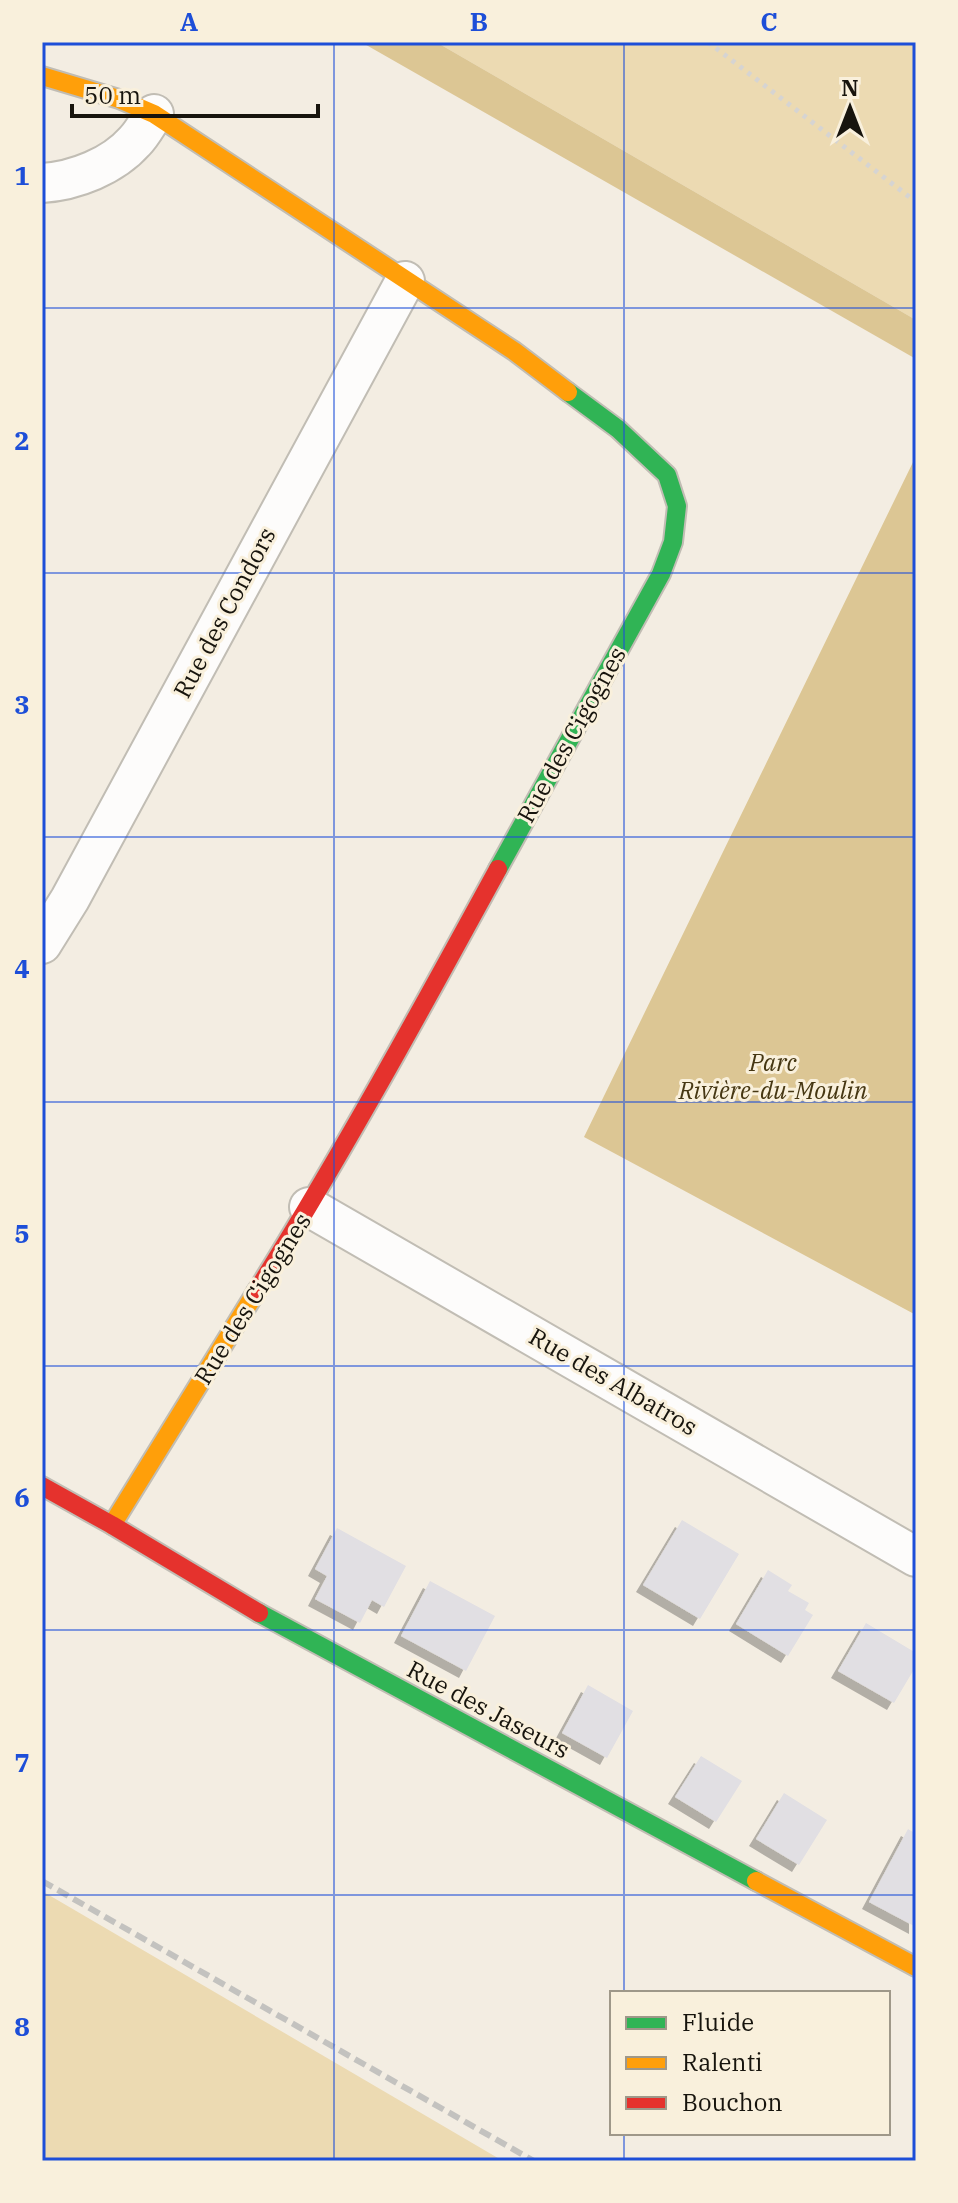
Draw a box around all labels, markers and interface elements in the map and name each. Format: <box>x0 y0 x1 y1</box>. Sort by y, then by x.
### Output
text: A <box>180 4 198 38</box>
text: B <box>470 4 488 38</box>
text: C <box>760 4 778 38</box>
scale bar <box>72 68 318 118</box>
north arrow <box>810 68 890 148</box>
text: N <box>841 73 859 102</box>
text: 50 m <box>84 79 141 111</box>
text: 1 <box>14 158 30 192</box>
text: 2 <box>14 423 30 457</box>
street label: Rue des Condors <box>166 522 283 703</box>
street label: Rue des Cigognes <box>509 641 633 828</box>
text: 3 <box>14 687 30 721</box>
text: 4 <box>14 951 30 985</box>
park label: Parc Rivière-du-Moulin <box>678 1046 868 1106</box>
street label: Rue des Cigognes <box>186 1207 318 1390</box>
text: 5 <box>14 1216 30 1250</box>
street label: Rue des Albatros <box>524 1320 703 1442</box>
text: 6 <box>14 1480 30 1514</box>
street label: Rue des Jaseurs <box>402 1653 575 1765</box>
text: 7 <box>14 1745 30 1779</box>
legend <box>610 1991 890 2135</box>
text: Fluide <box>682 2006 754 2038</box>
text: 8 <box>14 2009 30 2043</box>
text: Ralenti <box>682 2046 763 2078</box>
text: Bouchon <box>682 2086 783 2118</box>

